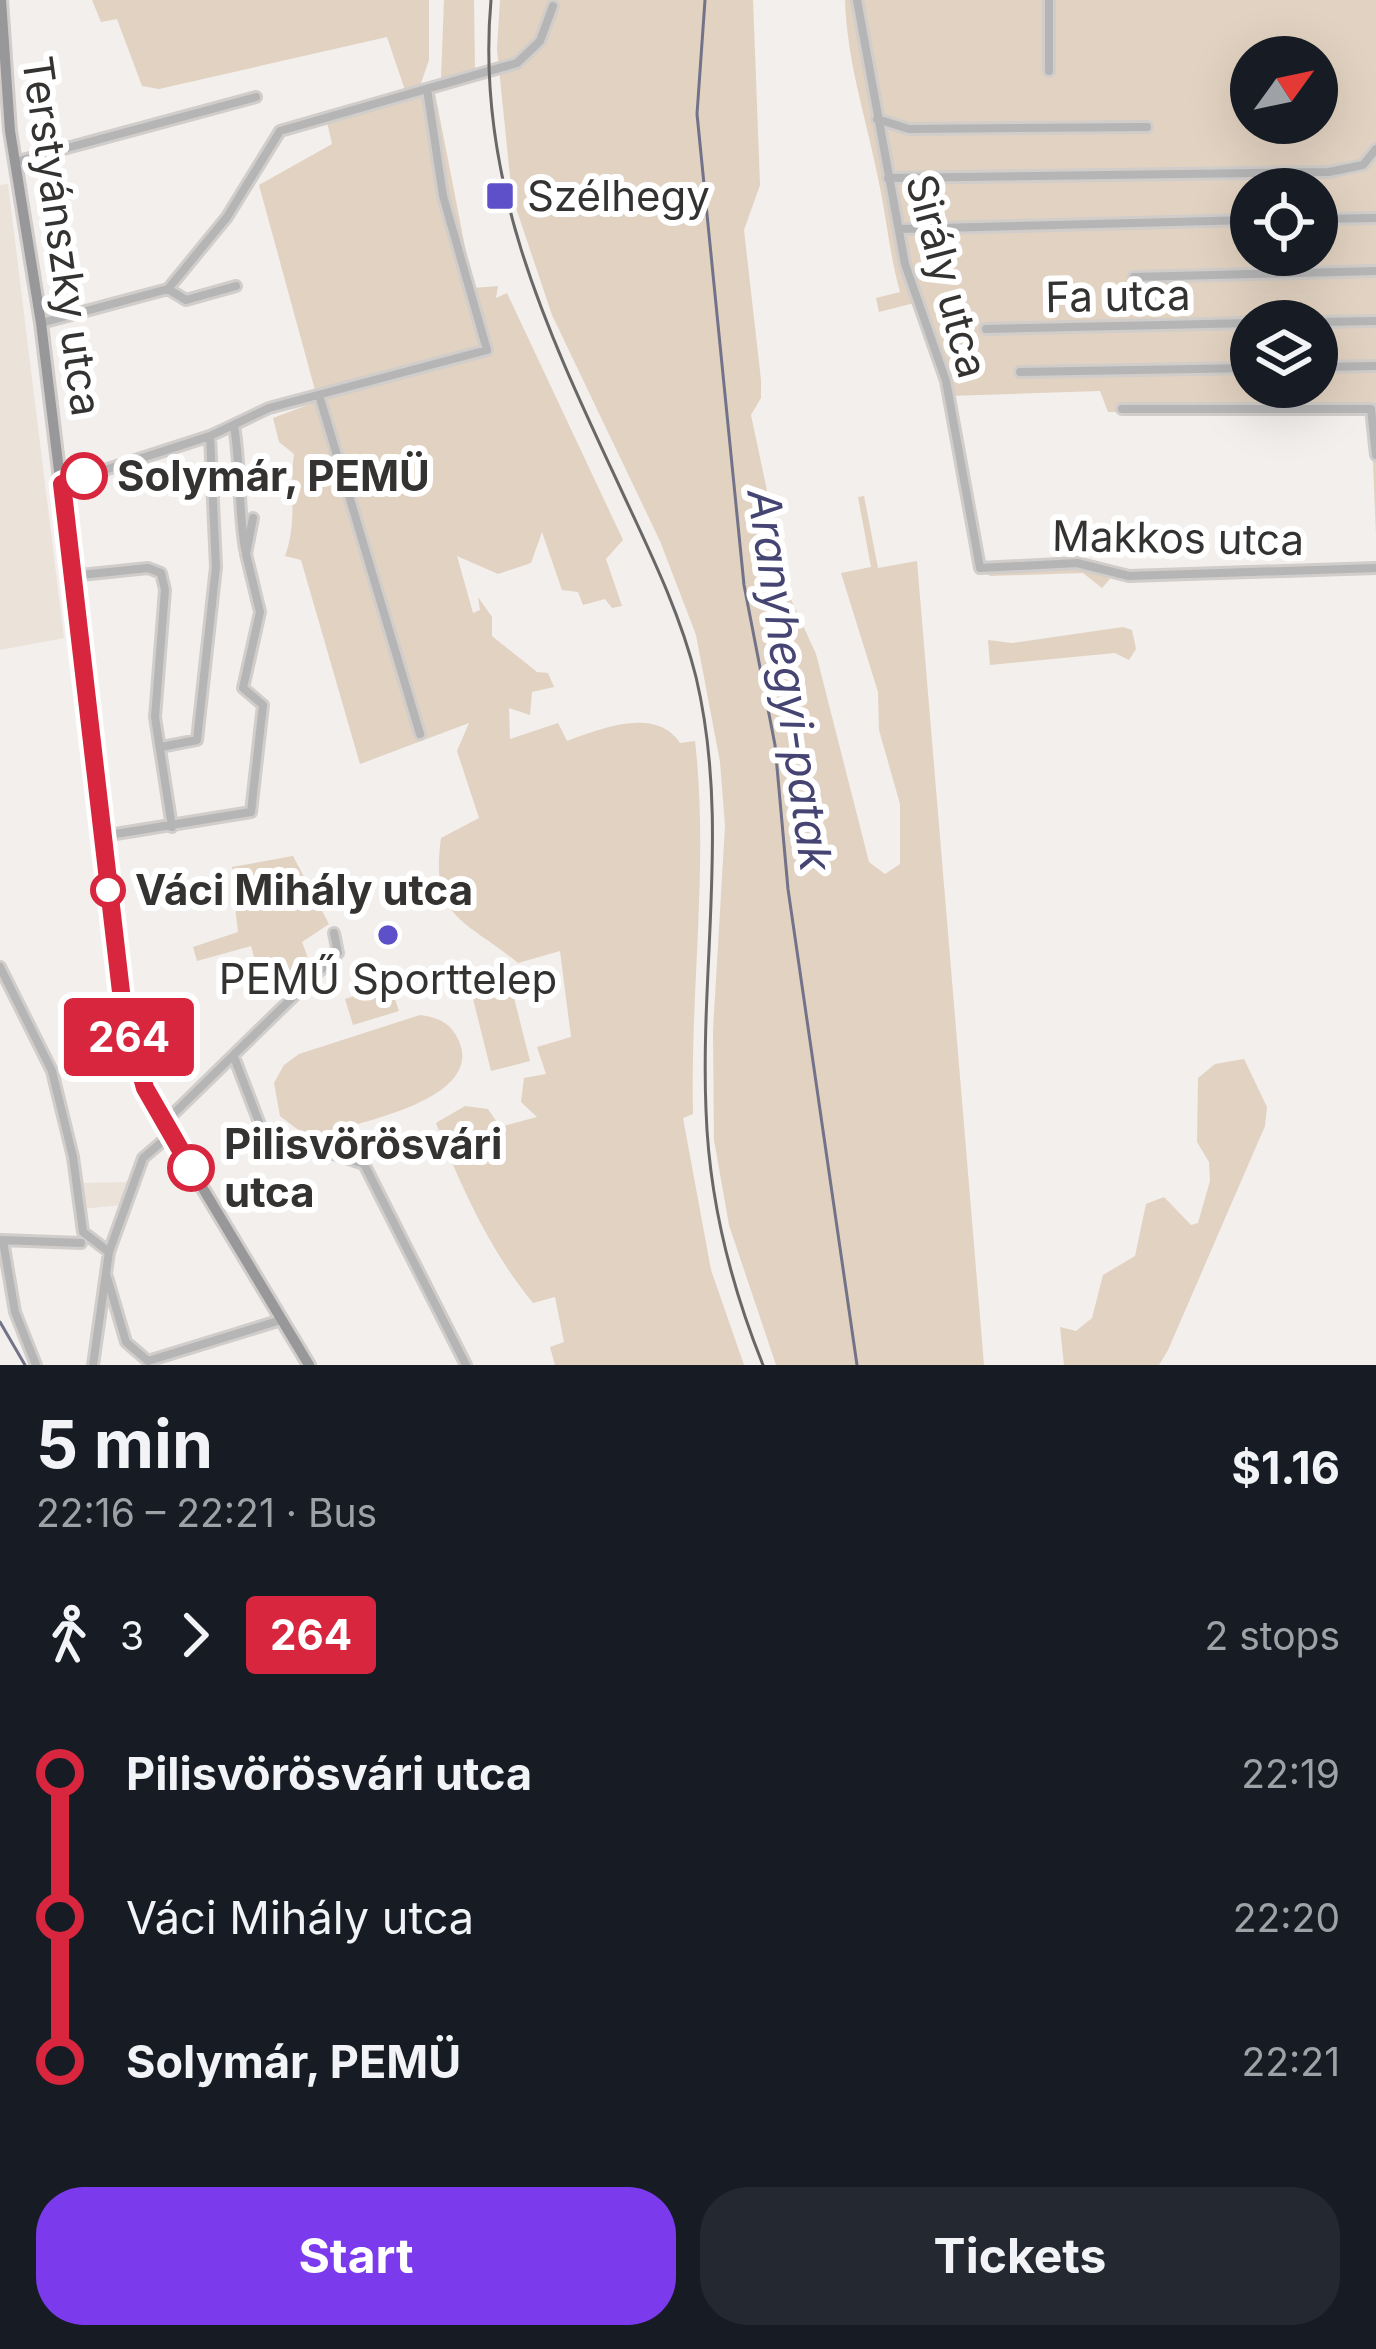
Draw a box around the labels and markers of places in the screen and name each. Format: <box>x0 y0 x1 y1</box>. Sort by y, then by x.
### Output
place label: Szélhegy <box>527 170 710 221</box>
marker: Szélhegy <box>484 180 516 212</box>
place label: Solymár, PEMÜ <box>117 450 430 501</box>
marker: Solymár, PEMÜ <box>62 454 106 498</box>
place label: Váci Mihály utca <box>135 864 473 915</box>
marker: Váci Mihály utca <box>92 874 124 906</box>
marker: PEMŰ Sporttelep <box>375 922 401 948</box>
place label: PEMŰ Sporttelep <box>219 953 557 1004</box>
place label: Pilisvörösvári utca <box>224 1118 502 1217</box>
marker: Pilisvörösvári utca <box>169 1146 213 1190</box>

